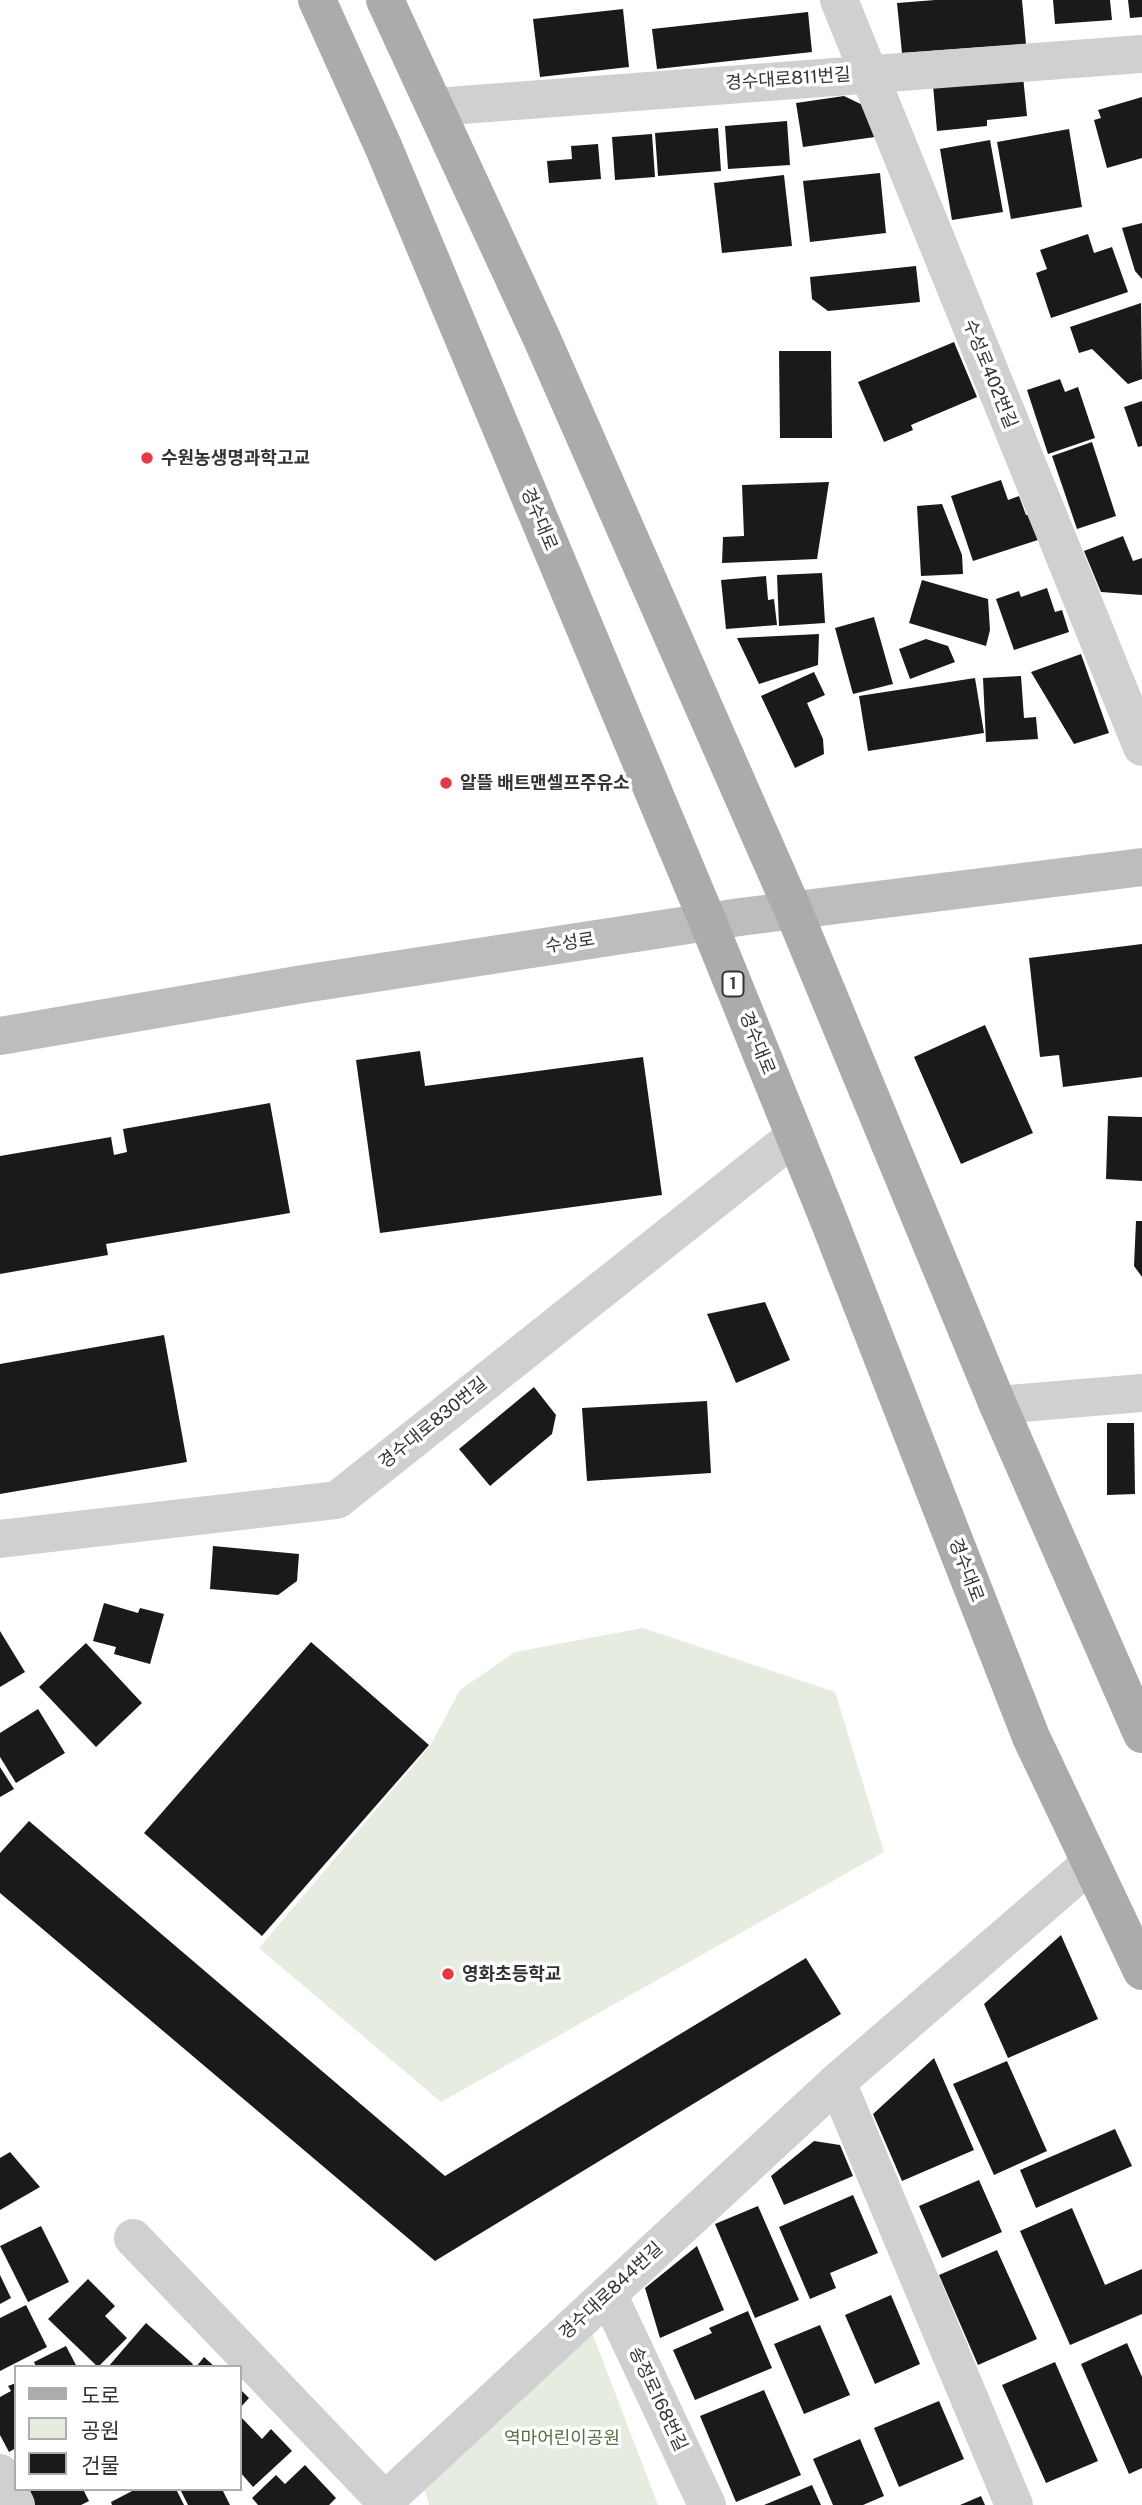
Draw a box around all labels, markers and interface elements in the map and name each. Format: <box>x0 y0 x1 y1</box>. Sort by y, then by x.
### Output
street label: 경수대로811번길 <box>725 64 851 94</box>
street label: 수성로402번길 <box>958 316 1022 432</box>
place label: 수원농생명과학고교 <box>161 447 310 469</box>
marker: 수원농생명과학고교 <box>139 450 155 466</box>
street label: 경수대로 <box>516 484 562 554</box>
place label: 알뜰 배트맨셀프주유소 <box>460 772 630 794</box>
marker: 알뜰 배트맨셀프주유소 <box>438 775 454 791</box>
street label: 수성로 <box>544 928 596 958</box>
road number: 1 <box>722 972 744 996</box>
street label: 경수대로 <box>735 1008 779 1078</box>
street label: 경수대로830번길 <box>374 1373 492 1473</box>
street label: 경수대로 <box>944 1535 988 1605</box>
place label: 영화초등학교 <box>462 1963 561 1985</box>
marker: 영화초등학교 <box>440 1966 456 1982</box>
street label: 경수대로844번길 <box>555 2238 667 2344</box>
street label: 송정로168번길 <box>624 2343 692 2455</box>
legend <box>14 2365 242 2491</box>
text: 도로 <box>81 2383 120 2408</box>
text: 공원 <box>81 2418 120 2443</box>
park label: 역마어린이공원 <box>504 2427 620 2449</box>
text: 건물 <box>81 2453 120 2478</box>

